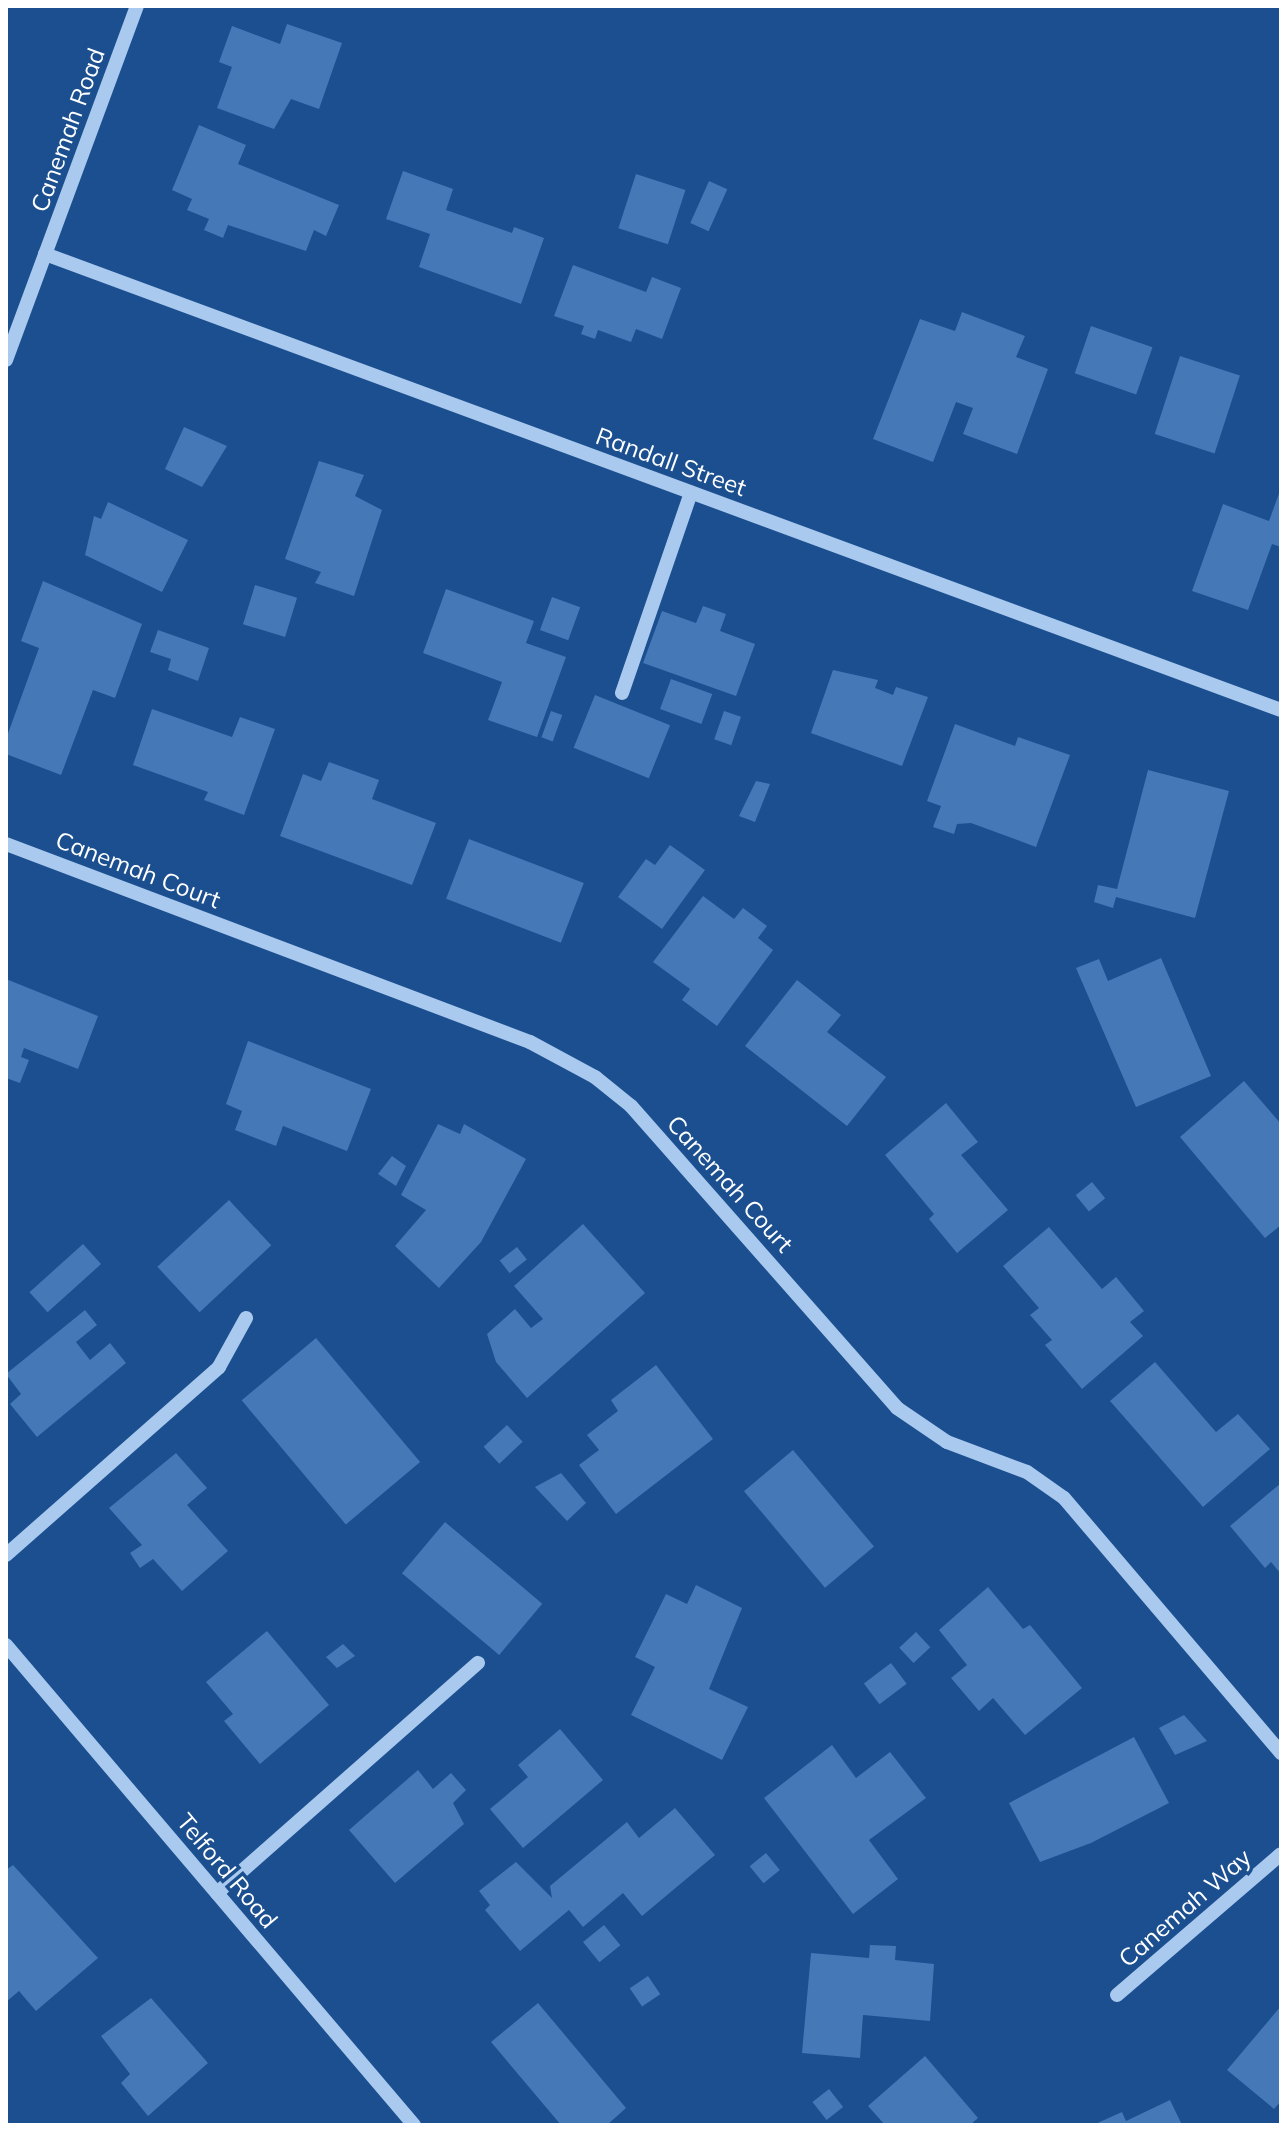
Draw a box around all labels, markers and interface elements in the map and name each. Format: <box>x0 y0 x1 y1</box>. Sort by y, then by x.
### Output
street label: Canemah Road <box>25 44 111 216</box>
street label: Randall Street <box>592 421 750 503</box>
street label: Canemah Court <box>52 825 224 915</box>
street label: Canemah Court <box>661 1110 799 1258</box>
street label: Telford Road <box>171 1808 283 1934</box>
street label: Canemah Way <box>1113 1843 1257 1973</box>

